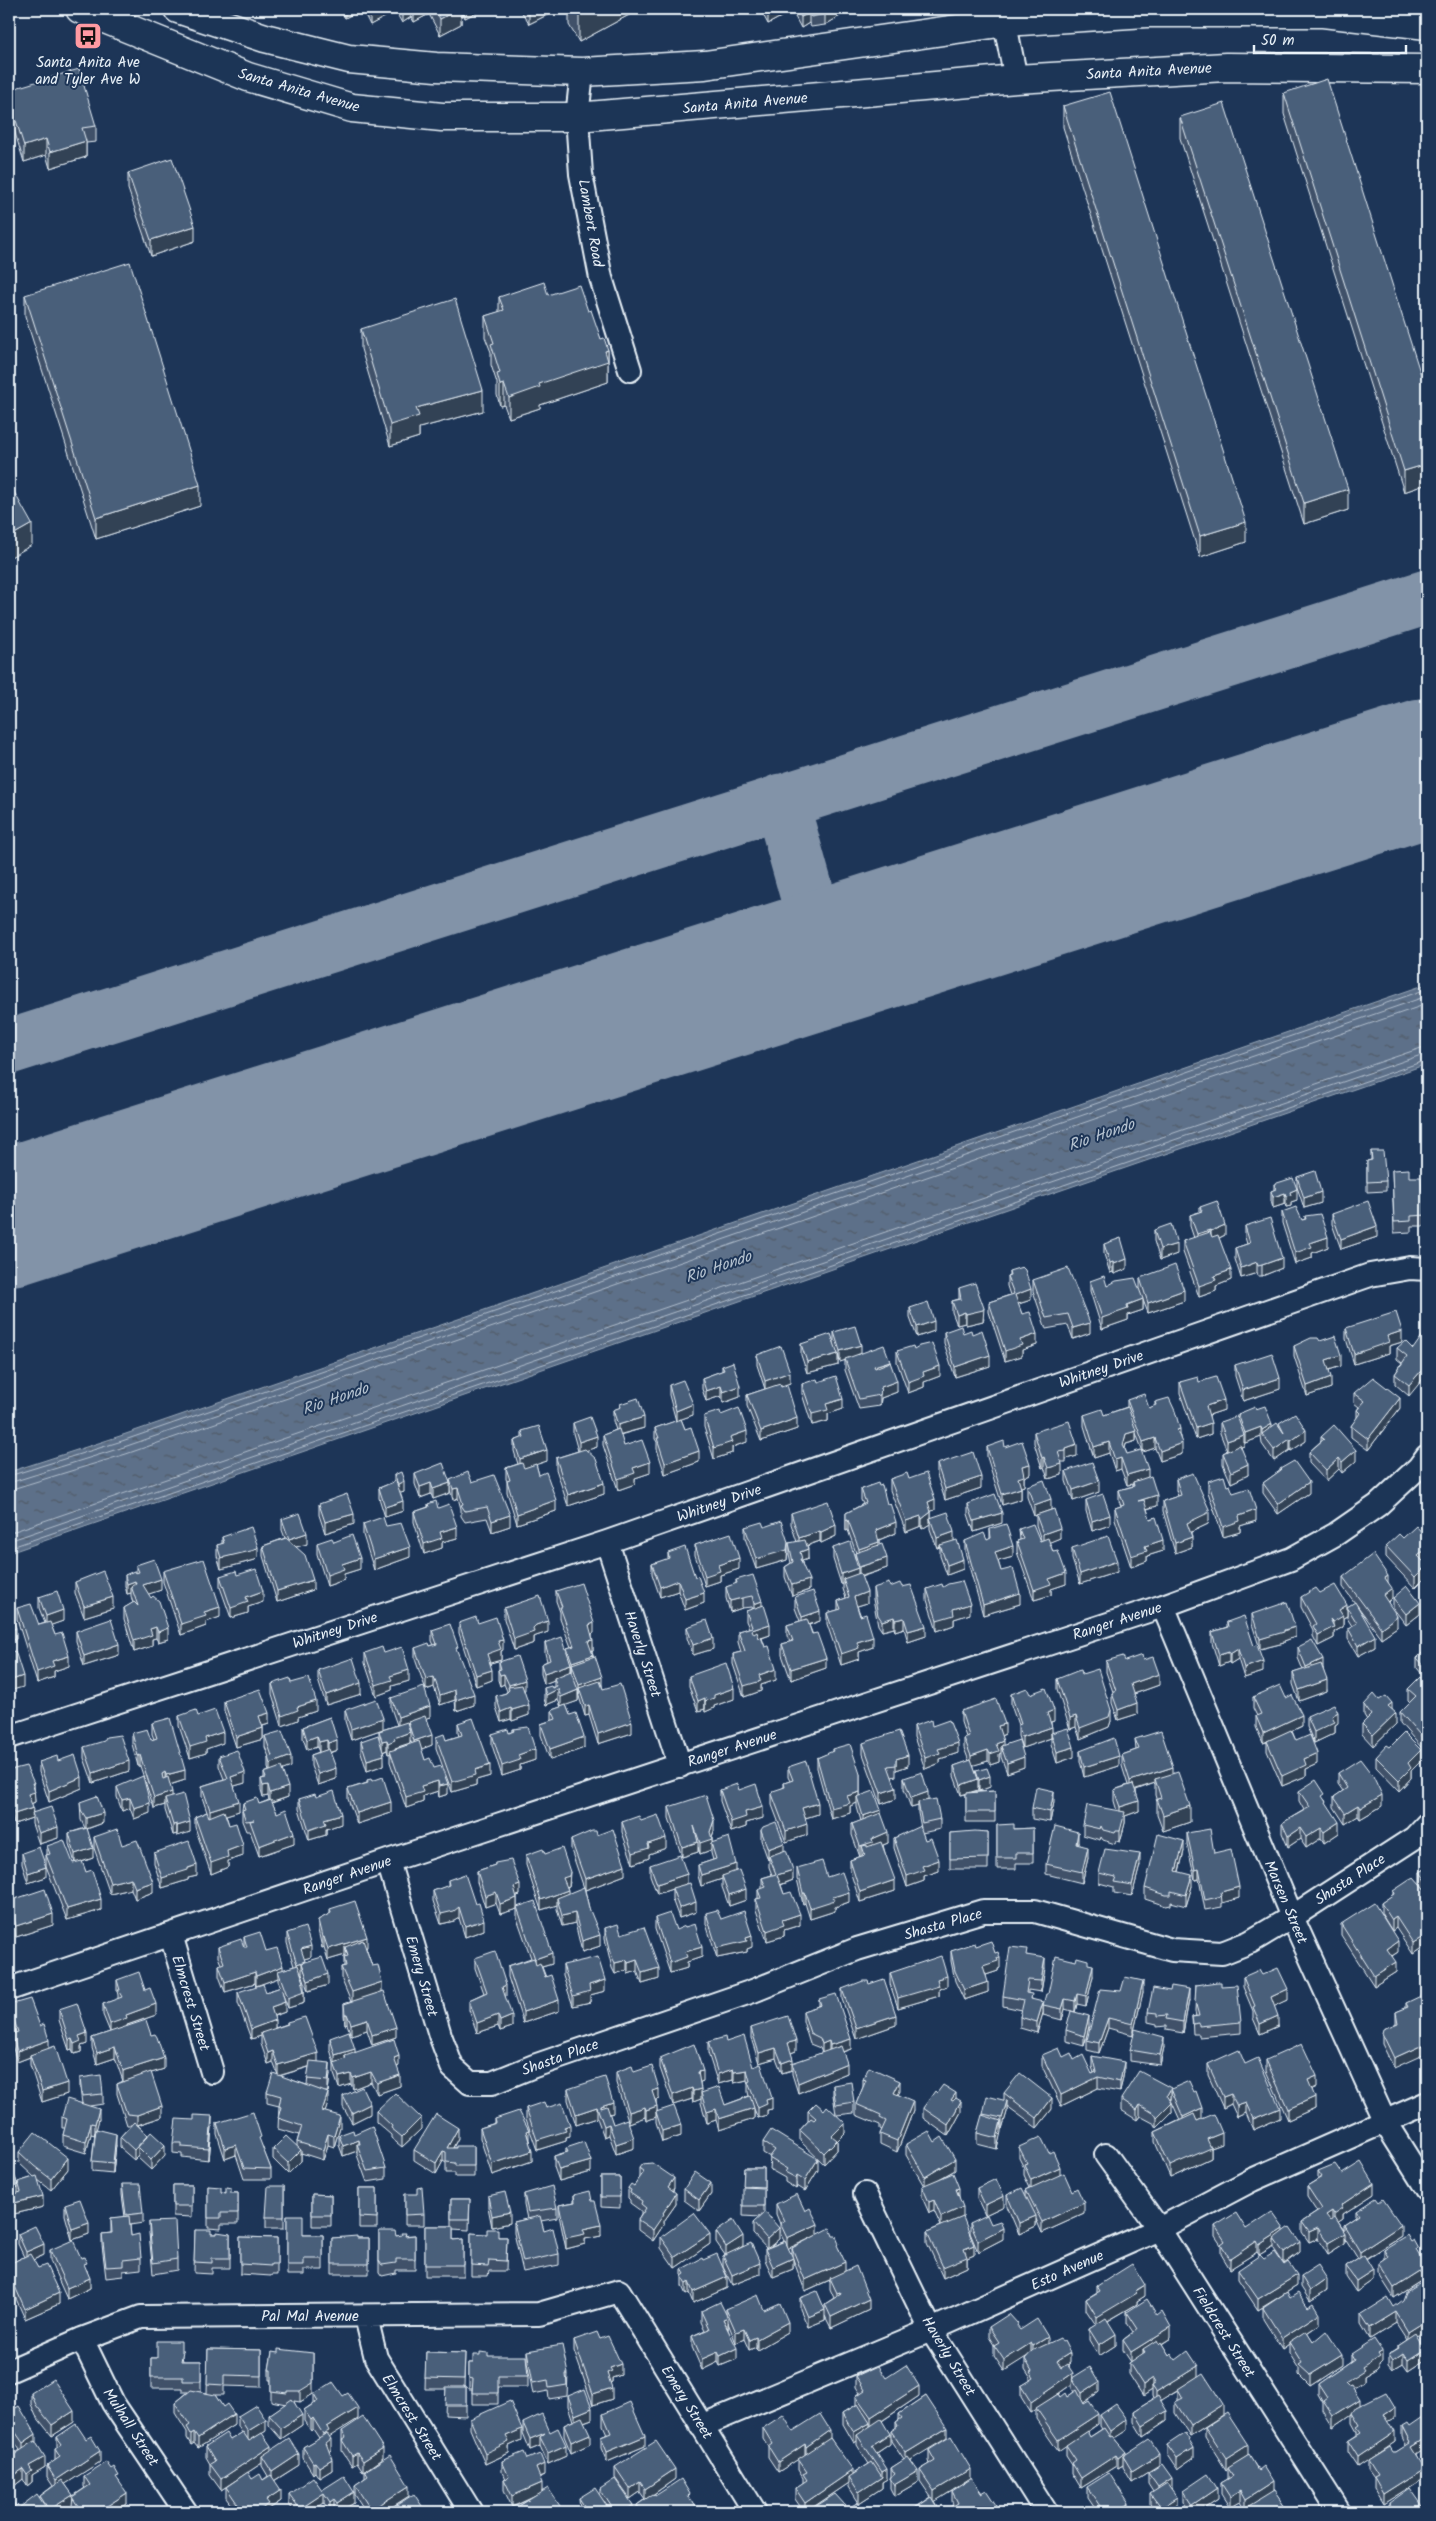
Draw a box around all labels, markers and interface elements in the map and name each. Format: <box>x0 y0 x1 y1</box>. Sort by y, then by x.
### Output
bus stop icon: Santa Anita Ave and Tyler Ave W <box>73 21 103 51</box>
scale bar <box>1254 22 1406 54</box>
text: 50 m <box>1261 29 1295 53</box>
place label: Santa Anita Ave and Tyler Ave W <box>36 51 141 92</box>
street label: Santa Anita Avenue <box>1086 57 1213 87</box>
street label: Santa Anita Avenue <box>235 62 363 120</box>
street label: Santa Anita Avenue <box>681 87 809 121</box>
street label: Lambert Road <box>571 177 610 269</box>
water label: Rio Hondo <box>1065 1112 1140 1158</box>
water label: Rio Hondo <box>682 1244 757 1290</box>
street label: Whitney Drive <box>1056 1344 1147 1396</box>
water label: Rio Hondo <box>299 1376 374 1422</box>
street label: Whitney Drive <box>674 1478 765 1530</box>
street label: Ranger Avenue <box>1069 1596 1165 1648</box>
street label: Whitney Drive <box>290 1606 381 1656</box>
street label: Haverly Street <box>617 1608 667 1701</box>
street label: Ranger Avenue <box>684 1723 780 1775</box>
street label: Shasta Place <box>1310 1848 1391 1912</box>
street label: Ranger Avenue <box>300 1849 395 1902</box>
street label: Marsen Street <box>1257 1857 1314 1948</box>
street label: Shasta Place <box>901 1902 986 1948</box>
street label: Emery Street <box>398 1933 444 2020</box>
street label: Elmcrest Street <box>164 1952 216 2054</box>
street label: Shasta Place <box>518 2033 603 2083</box>
street label: Esto Avenue <box>1027 2244 1108 2298</box>
street label: Fieldcrest Street <box>1185 2282 1261 2383</box>
street label: Pal Mal Avenue <box>261 2305 359 2329</box>
street label: Haverly Street <box>915 2312 982 2401</box>
street label: Emery Street <box>654 2361 719 2444</box>
street label: Elmcrest Street <box>375 2369 448 2466</box>
street label: Mulhall Street <box>96 2384 165 2472</box>

